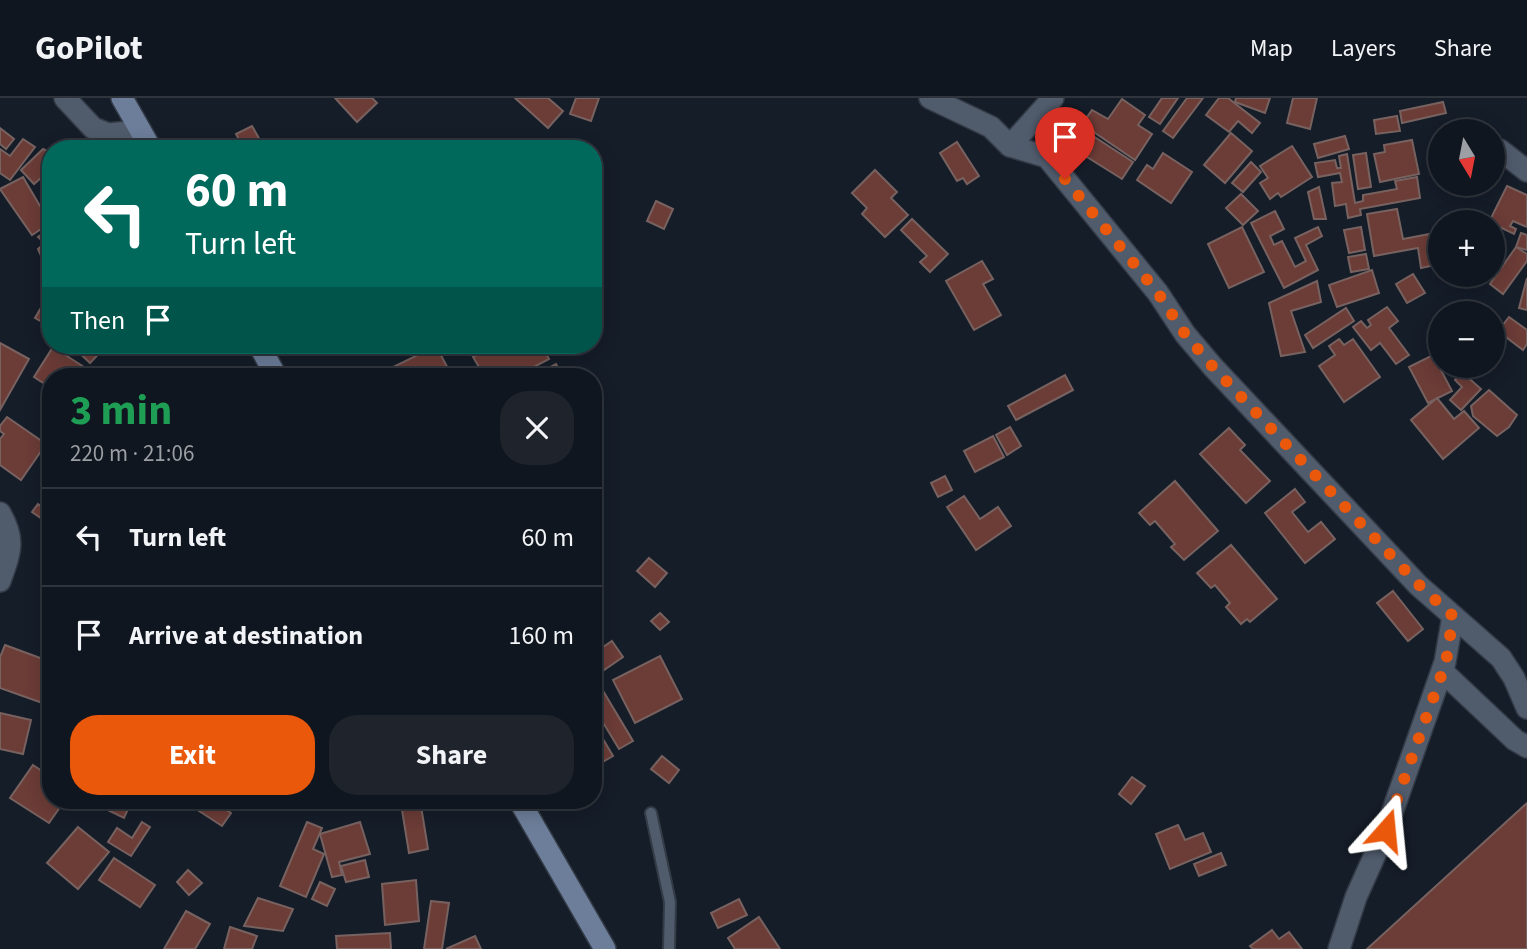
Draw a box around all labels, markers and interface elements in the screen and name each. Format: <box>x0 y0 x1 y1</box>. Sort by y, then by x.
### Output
text: GoPilot <box>35 25 143 72</box>
text: Map <box>1250 31 1293 66</box>
text: Layers <box>1331 31 1396 66</box>
text: Share <box>1434 31 1492 66</box>
pin <box>1035 107 1095 179</box>
icon: arrive <box>1046 118 1084 156</box>
north arrow <box>1428 119 1505 196</box>
map controls <box>1428 119 1505 378</box>
text: 60 m <box>185 156 289 226</box>
icon: left <box>70 168 161 259</box>
button: + <box>1428 210 1505 287</box>
text: Turn left <box>185 221 296 267</box>
icon: arrive <box>139 301 177 339</box>
button: − <box>1428 301 1505 378</box>
text: Then <box>70 302 125 339</box>
text: 3 min <box>70 381 172 441</box>
button: close <box>500 391 574 465</box>
text: 220 m · 21:06 <box>70 437 194 470</box>
icon: left <box>70 518 108 556</box>
text: Turn left <box>129 519 226 556</box>
text: 60 m <box>521 519 574 556</box>
icon: arrive <box>70 616 108 654</box>
text: Arrive at destination <box>129 617 363 654</box>
text: 160 m <box>508 617 574 654</box>
button: Exit <box>70 715 315 795</box>
button: Share <box>329 715 574 795</box>
position arrow <box>1349 793 1423 867</box>

